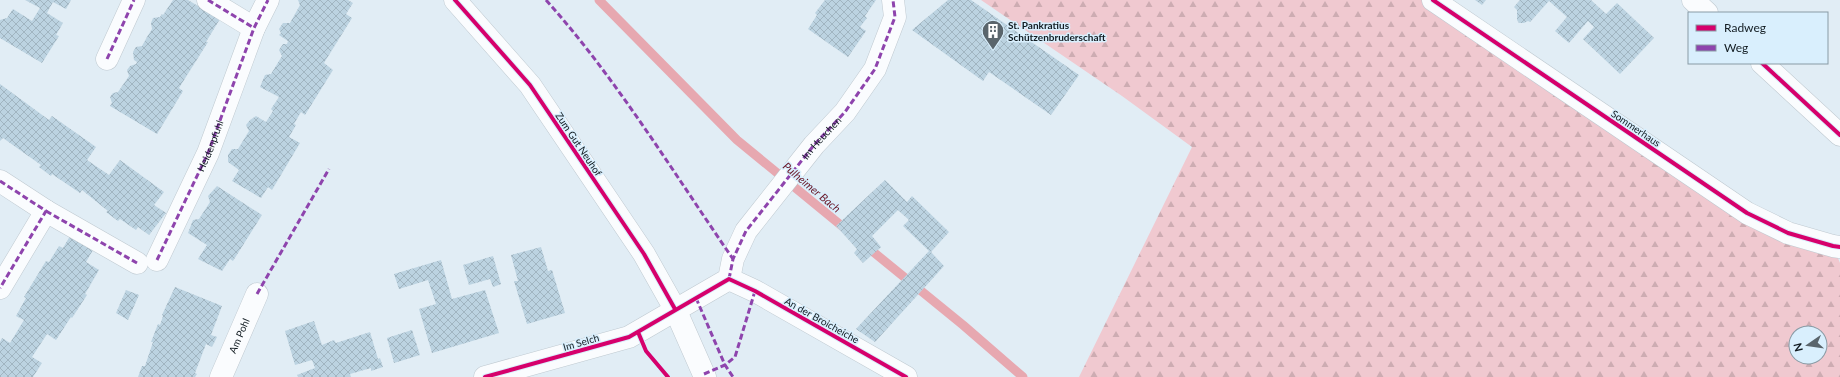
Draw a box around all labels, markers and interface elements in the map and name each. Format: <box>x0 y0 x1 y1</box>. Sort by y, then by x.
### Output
legend <box>1688 12 1828 64</box>
building icon: St. Pankratius Schützenbruderschaft <box>980 18 1006 51</box>
place label: St. Pankratius Schützenbruderschaft <box>1008 19 1106 43</box>
text: Radweg <box>1724 20 1766 35</box>
text: Weg <box>1724 40 1748 55</box>
street label: Sommerhaus <box>1609 107 1663 149</box>
street label: Zum Gut Neuhof <box>553 110 605 178</box>
street label: Im Heuchen <box>799 114 843 162</box>
street label: Heidenpfuhl <box>194 118 226 173</box>
water label: Pulheimer Bach <box>781 159 844 215</box>
street label: An der Broicheiche <box>783 295 861 345</box>
street label: Am Pohl <box>226 316 252 355</box>
north arrow <box>1788 325 1828 365</box>
street label: Im Selch <box>562 331 600 353</box>
text: N <box>1790 342 1805 353</box>

